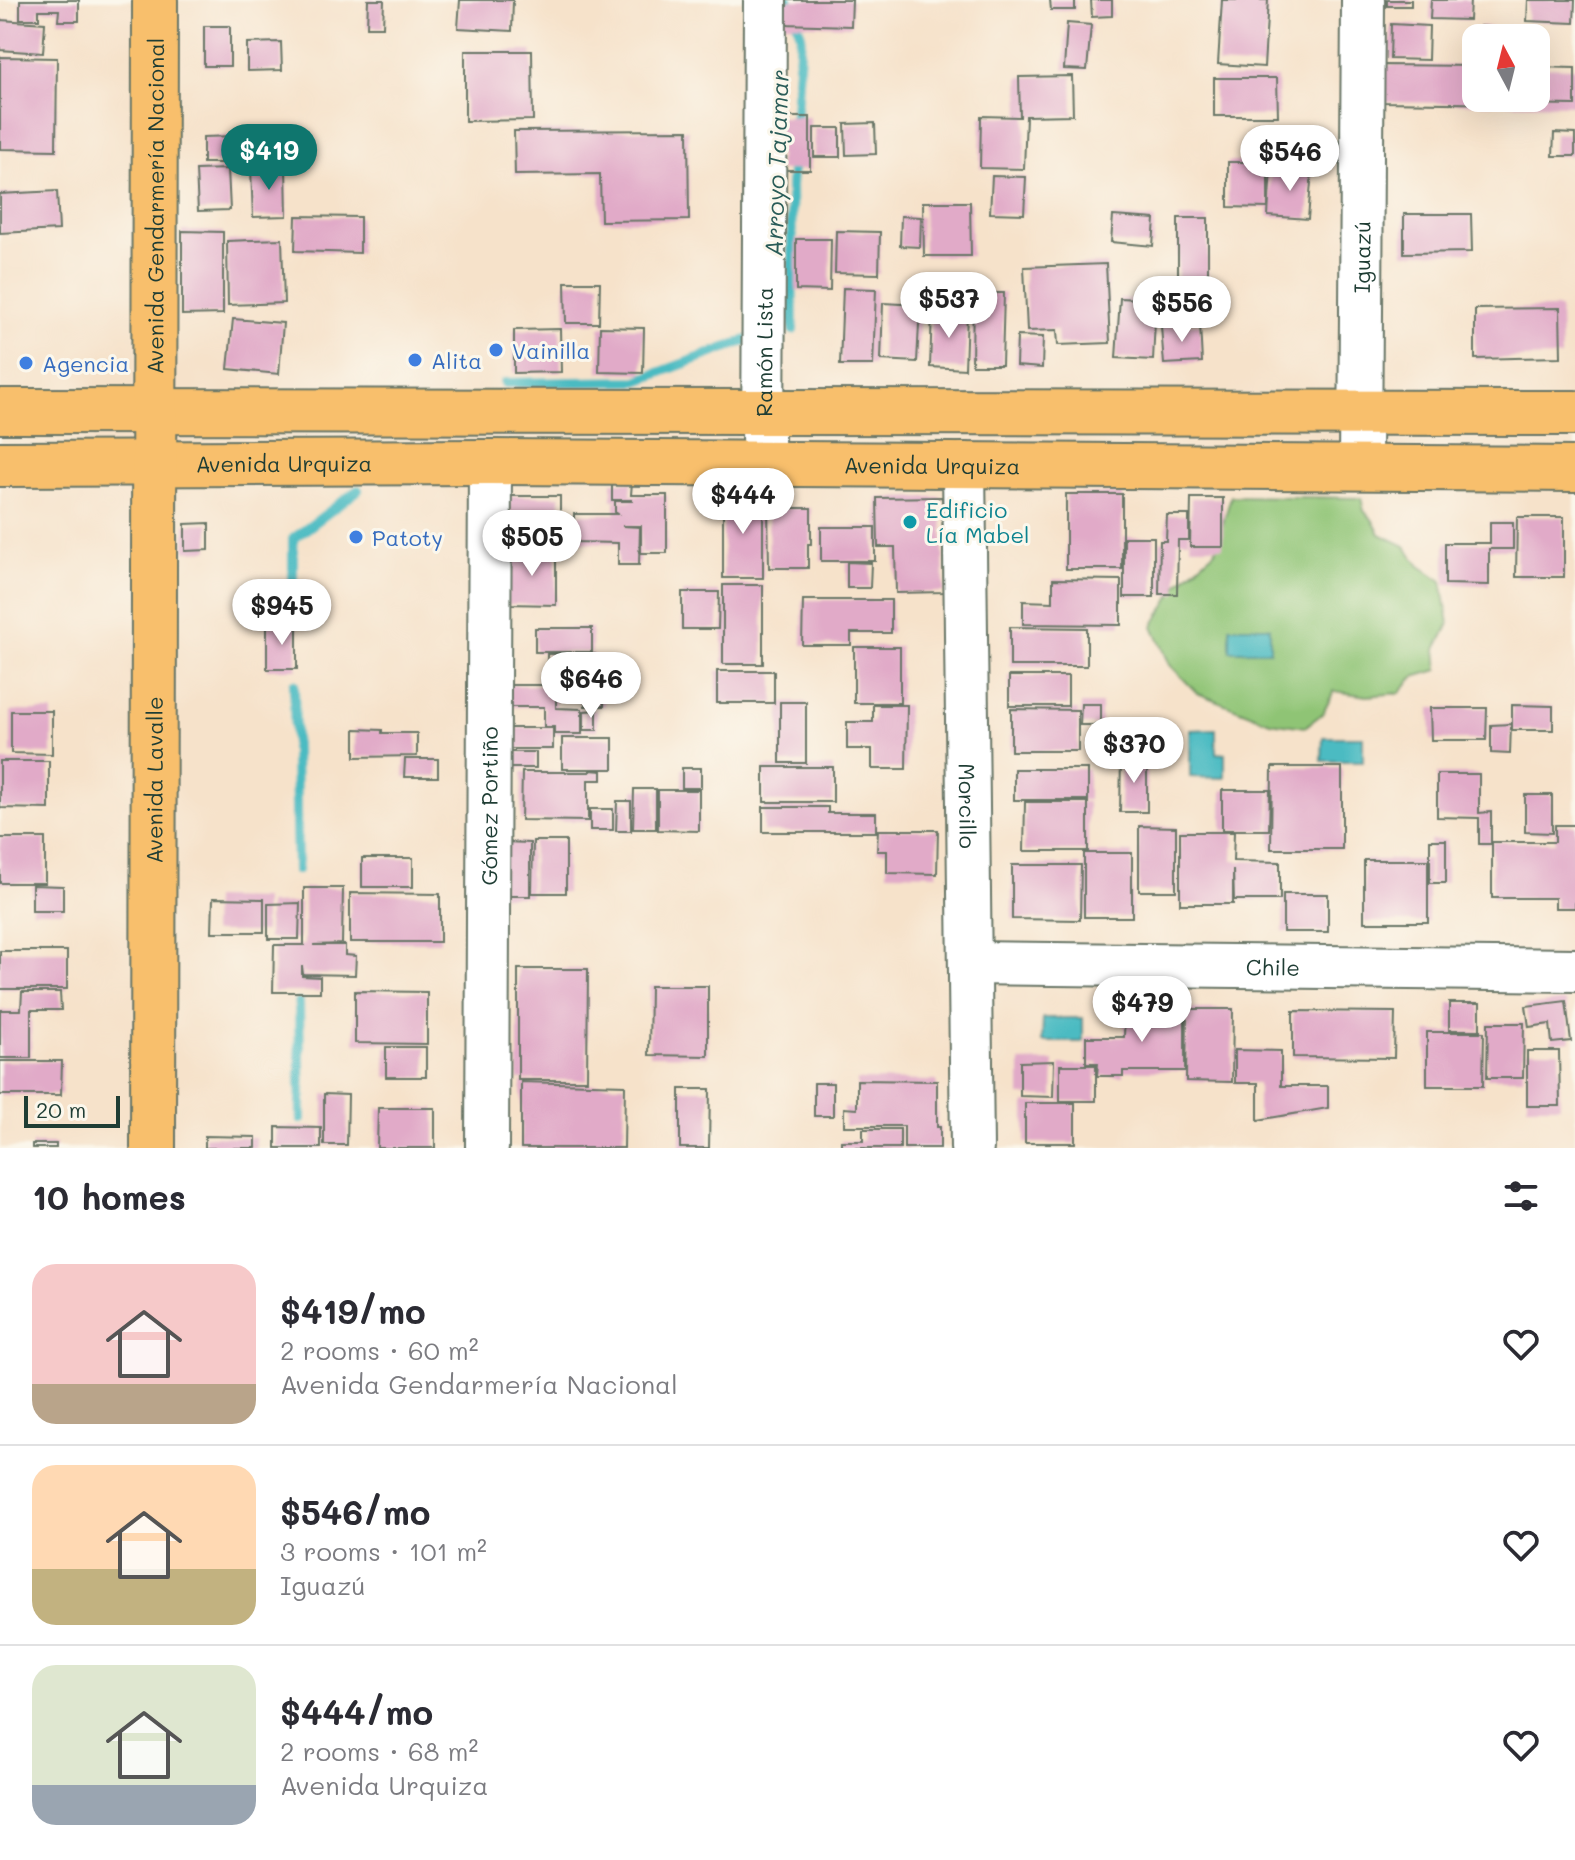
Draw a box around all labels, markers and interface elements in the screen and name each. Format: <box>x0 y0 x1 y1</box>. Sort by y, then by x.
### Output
north arrow <box>1462 24 1550 112</box>
map controls <box>1462 24 1550 112</box>
street label: Avenida Gendarmería Nacional <box>140 38 169 374</box>
water label: Arroyo Tajamar <box>757 69 795 257</box>
pin: $419 <box>222 124 316 192</box>
pin: $546 <box>1243 125 1337 193</box>
text: $419 <box>239 133 299 167</box>
text: $546 <box>1258 134 1322 168</box>
street label: Iguazú <box>1347 221 1376 293</box>
pin: $537 <box>902 272 996 340</box>
pin: $556 <box>1135 276 1229 344</box>
text: $537 <box>918 281 980 315</box>
text: $556 <box>1151 285 1213 319</box>
street label: Ramón Lista <box>749 287 778 417</box>
place label: Vainilla <box>512 336 590 365</box>
marker: Vainilla <box>487 341 505 359</box>
place label: Alita <box>431 346 482 375</box>
place label: Agencia <box>42 349 129 378</box>
marker: Alita <box>406 351 424 369</box>
marker: Agencia <box>17 354 35 372</box>
street label: Avenida Urquiza <box>196 448 372 478</box>
street label: Avenida Urquiza <box>844 450 1020 480</box>
pin: $444 <box>696 468 790 536</box>
text: $444 <box>710 477 776 511</box>
place label: Edificio Lía Mabel <box>926 495 1030 549</box>
pin: $505 <box>485 510 579 578</box>
marker: Edificio Lía Mabel <box>901 513 919 531</box>
text: $505 <box>500 519 564 553</box>
place label: Patoty <box>372 523 443 552</box>
marker: Patoty <box>347 528 365 546</box>
pin: $945 <box>235 579 329 647</box>
text: $945 <box>250 588 314 622</box>
pin: $646 <box>544 652 638 720</box>
text: $646 <box>559 661 623 695</box>
street label: Avenida Lavalle <box>139 696 168 864</box>
pin: $370 <box>1087 717 1181 785</box>
street label: Gómez Portiño <box>474 726 503 886</box>
text: $370 <box>1103 726 1165 760</box>
street label: Morcillo <box>953 763 983 849</box>
street label: Chile <box>1246 952 1300 981</box>
pin: $479 <box>1095 976 1189 1044</box>
text: $479 <box>1111 985 1173 1019</box>
scale bar <box>24 1092 120 1128</box>
text: 20 m <box>36 1095 86 1124</box>
text: 10 homes <box>32 1174 186 1219</box>
icon: filters <box>1499 1174 1543 1218</box>
text: $419/mo <box>280 1288 426 1333</box>
icon: home <box>96 1296 192 1392</box>
icon: heart <box>1499 1322 1543 1366</box>
text: 2 rooms · 60 m² <box>280 1333 479 1367</box>
text: Avenida Gendarmería Nacional <box>280 1367 678 1401</box>
text: $546/mo <box>280 1489 430 1534</box>
icon: home <box>96 1497 192 1593</box>
icon: heart <box>1499 1523 1543 1567</box>
text: 3 rooms · 101 m² <box>280 1534 487 1568</box>
text: Iguazú <box>280 1568 366 1602</box>
text: $444/mo <box>280 1689 433 1734</box>
icon: home <box>96 1697 192 1793</box>
icon: heart <box>1499 1723 1543 1767</box>
text: 2 rooms · 68 m² <box>280 1734 478 1768</box>
text: Avenida Urquiza <box>280 1768 489 1802</box>

